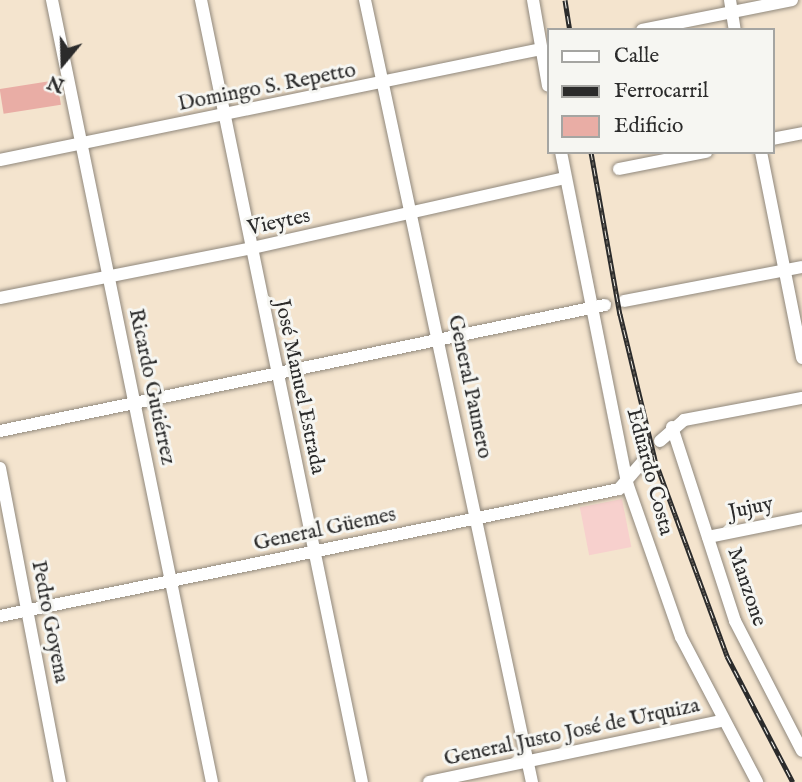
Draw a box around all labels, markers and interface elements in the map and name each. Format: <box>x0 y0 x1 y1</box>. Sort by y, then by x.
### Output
north arrow <box>28 28 98 98</box>
legend <box>546 28 774 154</box>
text: Calle <box>614 43 659 70</box>
street label: Domingo S. Repetto <box>176 58 358 118</box>
text: N <box>44 69 68 97</box>
text: Ferrocarril <box>614 78 708 105</box>
text: Edificio <box>614 113 683 140</box>
street label: Vieytes <box>245 204 313 242</box>
street label: José Manuel Estrada <box>268 297 330 477</box>
street label: Ricardo Gutiérrez <box>122 307 180 467</box>
street label: General Paunero <box>441 313 497 461</box>
street label: Eduardo Costa <box>620 406 678 538</box>
street label: Jujuy <box>726 492 776 526</box>
street label: General Güemes <box>252 503 398 557</box>
street label: Manzone <box>721 544 771 630</box>
street label: Pedro Goyena <box>25 559 73 685</box>
street label: General Justo José de Urquiza <box>442 694 702 772</box>

